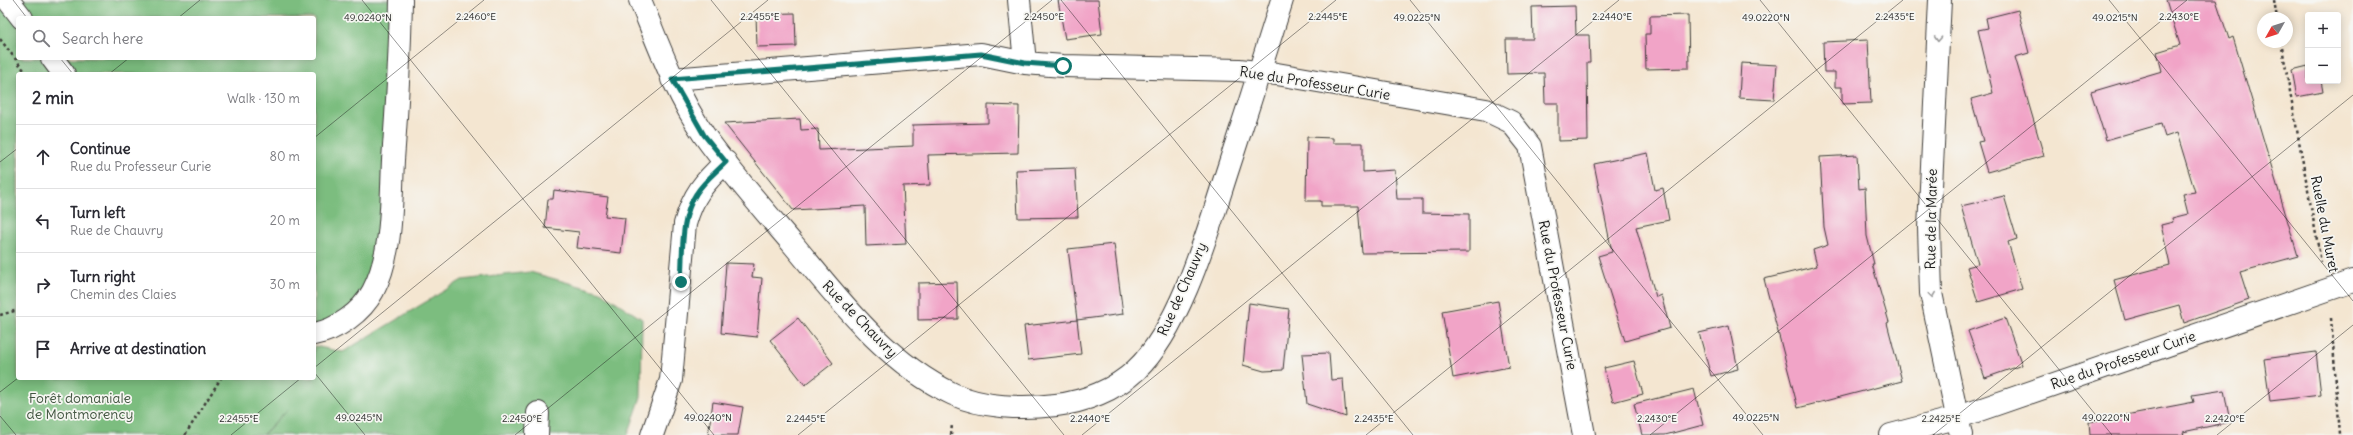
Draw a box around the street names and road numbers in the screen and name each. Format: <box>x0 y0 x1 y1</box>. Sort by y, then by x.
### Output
street label: Rue du Professeur Curie <box>1238 62 1392 104</box>
street label: Rue de la Marée <box>1921 168 1941 270</box>
street label: Ruelle du Muret <box>2307 174 2343 274</box>
street label: Rue du Professeur Curie <box>1535 219 1581 371</box>
street label: Rue de Chauvry <box>1153 239 1211 339</box>
street label: Rue de Chauvry <box>819 277 901 361</box>
street label: Rue du Professeur Curie <box>2048 327 2198 393</box>

